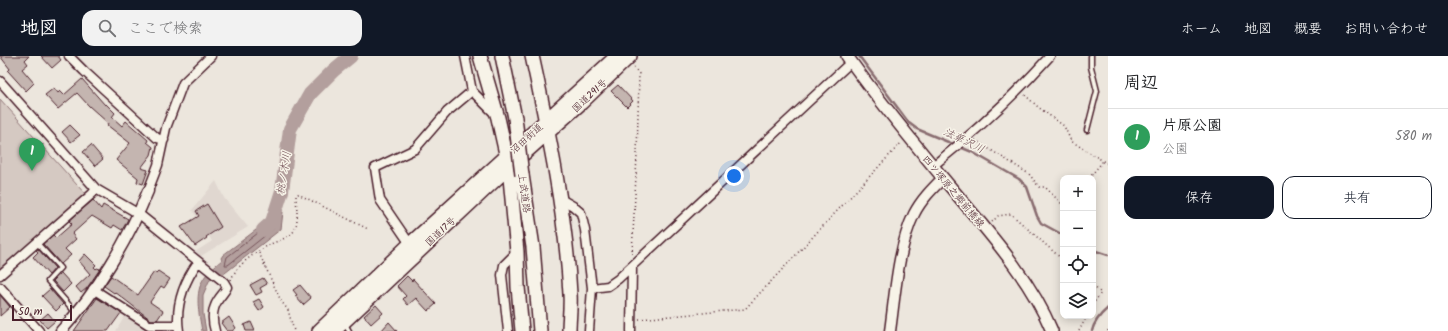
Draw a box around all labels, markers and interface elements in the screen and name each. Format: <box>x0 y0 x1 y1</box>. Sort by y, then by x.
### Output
search box <box>82 10 362 46</box>
text: 地図 <box>20 14 58 44</box>
icon: search <box>96 17 118 39</box>
text: ここで検索 <box>128 17 203 41</box>
text: ホーム <box>1181 18 1222 40</box>
text: 地図 <box>1244 18 1272 40</box>
text: 概要 <box>1294 18 1322 40</box>
text: お問い合わせ <box>1344 18 1428 40</box>
text: 周辺 <box>1124 70 1158 97</box>
street label: 国道291号 <box>568 75 611 117</box>
text: 片原公園 <box>1162 114 1222 138</box>
street label: 沼田街道 <box>506 119 547 158</box>
water label: 法華沢川 <box>940 123 987 159</box>
text: 1 <box>1135 126 1139 147</box>
text: 580 m <box>1395 126 1432 147</box>
pin: 1 <box>19 138 45 171</box>
text: 公園 <box>1162 139 1188 160</box>
water label: 桃ノ木川 <box>272 150 296 196</box>
street label: 四ツ塚原之郷前橋線 <box>918 152 988 231</box>
your location <box>724 166 744 186</box>
street label: 上武道路 <box>513 172 535 214</box>
map controls <box>1060 175 1096 319</box>
button: + <box>1060 175 1096 211</box>
button: 保存 <box>1124 176 1274 219</box>
button: 共有 <box>1282 176 1432 219</box>
button: − <box>1060 211 1096 247</box>
street label: 国道17号 <box>421 213 460 250</box>
button: locate <box>1060 247 1096 283</box>
button: layers <box>1060 283 1096 319</box>
scale bar <box>12 303 72 322</box>
text: 50 m <box>18 303 43 321</box>

